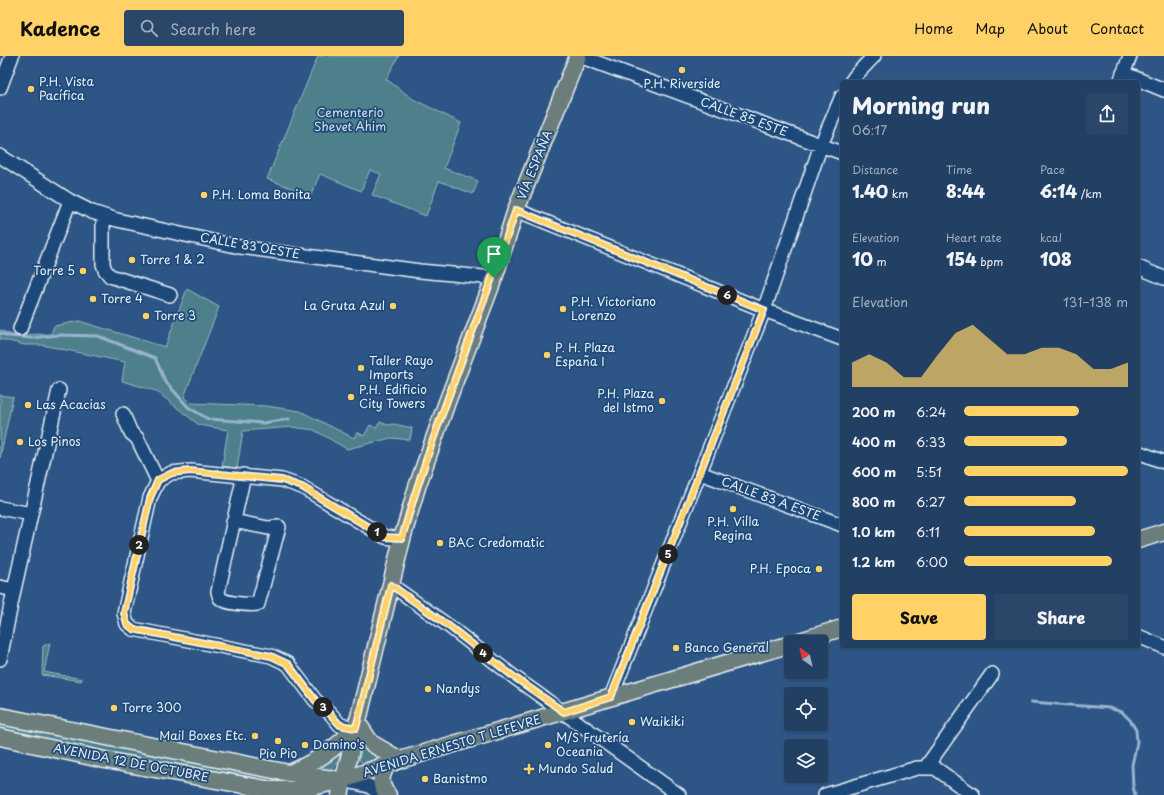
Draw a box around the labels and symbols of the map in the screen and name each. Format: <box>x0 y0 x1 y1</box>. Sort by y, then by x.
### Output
marker: P.H. Riverside <box>677 65 687 75</box>
place label: P.H. Vista Pacífica <box>39 72 94 104</box>
place label: P.H. Riverside <box>644 74 720 92</box>
marker: P.H. Vista Pacífica <box>26 84 36 94</box>
street label: CALLE 85 ESTE <box>698 92 791 140</box>
park label: Cementerio Shevet Ahim <box>314 103 386 135</box>
street label: VÍA ESPAÑA <box>512 127 556 202</box>
place label: P.H. Loma Bonita <box>212 185 311 203</box>
marker: P.H. Loma Bonita <box>199 190 209 200</box>
street label: CALLE 83 OESTE <box>199 227 302 263</box>
pin <box>477 237 511 278</box>
place label: Torre 1 & 2 <box>140 250 205 268</box>
marker: Torre 1 & 2 <box>127 255 137 265</box>
place label: Torre 5 <box>33 261 75 279</box>
marker: Torre 5 <box>78 266 88 276</box>
pin: 6 <box>717 285 737 305</box>
place label: Torre 4 <box>101 289 143 307</box>
place label: P.H. Victoriano Lorenzo <box>571 292 656 324</box>
marker: Torre 4 <box>88 294 98 304</box>
place label: La Gruta Azul <box>304 296 385 314</box>
marker: La Gruta Azul <box>388 301 398 311</box>
marker: P.H. Victoriano Lorenzo <box>558 304 568 314</box>
place label: Torre 3 <box>154 306 196 324</box>
marker: Torre 3 <box>141 311 151 321</box>
place label: P. H. Plaza España I <box>555 338 615 370</box>
marker: P. H. Plaza España I <box>542 350 552 360</box>
place label: Taller Rayo Imports <box>369 351 434 383</box>
marker: Taller Rayo Imports <box>356 363 366 373</box>
place label: P.H. Edificio City Towers <box>359 380 427 412</box>
place label: P.H. Plaza del Istmo <box>597 384 654 416</box>
marker: P.H. Edificio City Towers <box>346 392 356 402</box>
place label: Las Acacias <box>36 395 106 413</box>
marker: P.H. Plaza del Istmo <box>657 396 667 406</box>
marker: Las Acacias <box>23 400 33 410</box>
place label: Los Pinos <box>28 432 81 450</box>
marker: Los Pinos <box>15 437 25 447</box>
street label: CALLE 83 A ESTE <box>719 472 824 524</box>
marker: P.H. Villa Regina <box>728 504 738 514</box>
place label: P.H. Villa Regina <box>707 512 759 544</box>
pin: 1 <box>367 522 387 542</box>
place label: BAC Credomatic <box>448 533 545 551</box>
pin: 2 <box>129 535 149 555</box>
marker: BAC Credomatic <box>435 538 445 548</box>
pin: 5 <box>658 544 678 564</box>
place label: P.H. Epoca <box>750 559 811 577</box>
marker: P.H. Epoca <box>814 564 824 574</box>
north arrow <box>784 635 828 679</box>
place label: Banco General <box>684 638 769 656</box>
pin: 4 <box>473 643 493 663</box>
marker: Banco General <box>671 643 681 653</box>
place label: Nandys <box>436 679 480 697</box>
marker: Nandys <box>423 684 433 694</box>
pin: 3 <box>313 697 333 717</box>
place label: Torre 300 <box>122 698 182 716</box>
marker: Torre 300 <box>109 703 119 713</box>
street label: AVENIDA ERNESTO T LEFEVRE <box>360 709 543 781</box>
place label: Waikiki <box>640 712 685 730</box>
marker: Waikiki <box>627 717 637 727</box>
place label: Mail Boxes Etc. <box>159 726 247 744</box>
place label: M/S Frutería Oceania <box>556 728 630 760</box>
marker: Mail Boxes Etc. <box>250 731 260 741</box>
place label: Domino's <box>313 735 365 753</box>
marker: Pio Pio <box>273 736 283 746</box>
street label: AVENIDA 12 DE OCTUBRE <box>52 738 210 786</box>
marker: Domino's <box>300 740 310 750</box>
marker: M/S Frutería Oceania <box>543 740 553 750</box>
place label: Pio Pio <box>259 744 297 762</box>
place label: Mundo Salud <box>538 759 613 777</box>
marker: Mundo Salud <box>523 763 535 775</box>
place label: Banistmo <box>433 769 488 787</box>
marker: Banistmo <box>420 774 430 784</box>

